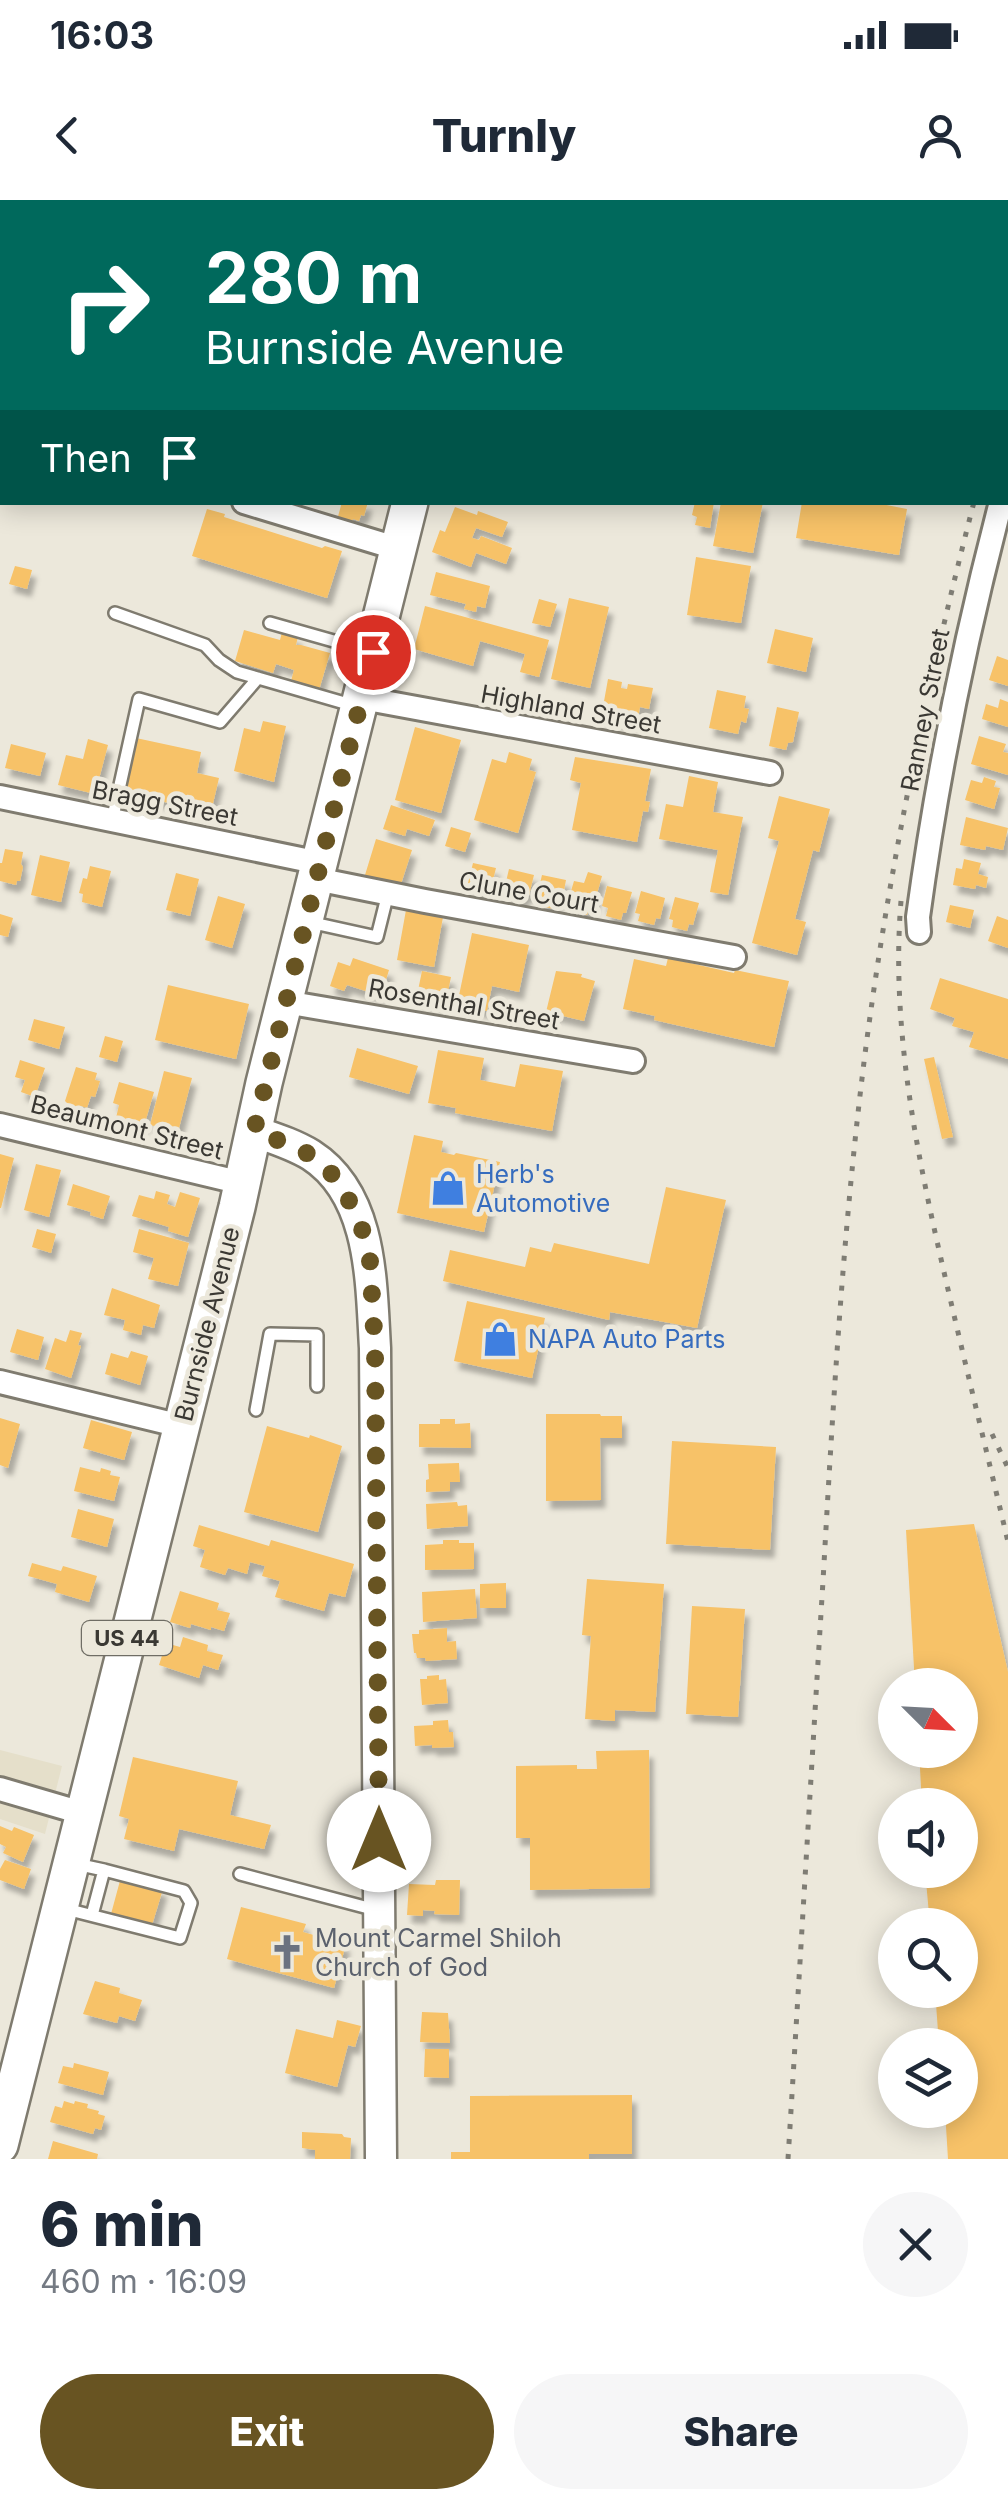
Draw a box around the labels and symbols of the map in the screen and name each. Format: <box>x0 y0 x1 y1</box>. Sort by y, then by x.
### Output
pin <box>331 610 416 695</box>
street label: Ranney Street <box>895 626 955 794</box>
street label: Highland Street <box>479 678 663 740</box>
street label: Bragg Street <box>89 774 241 832</box>
street label: Clune Court <box>457 865 601 919</box>
street label: Rosenthal Street <box>366 972 562 1036</box>
street label: Beaumont Street <box>28 1089 226 1165</box>
place label: Herb's Automotive <box>476 1159 610 1218</box>
shop icon: Herb's Automotive <box>429 1169 467 1207</box>
street label: Burnside Avenue <box>168 1223 246 1425</box>
shop icon: NAPA Auto Parts <box>481 1320 519 1358</box>
place label: NAPA Auto Parts <box>528 1324 725 1354</box>
road number: US 44 <box>82 1621 172 1655</box>
north arrow <box>878 1668 978 1768</box>
position arrow <box>327 1788 431 1892</box>
place label: Mount Carmel Shiloh Church of God <box>315 1923 562 1982</box>
church icon: Mount Carmel Shiloh Church of God <box>268 1933 306 1971</box>

